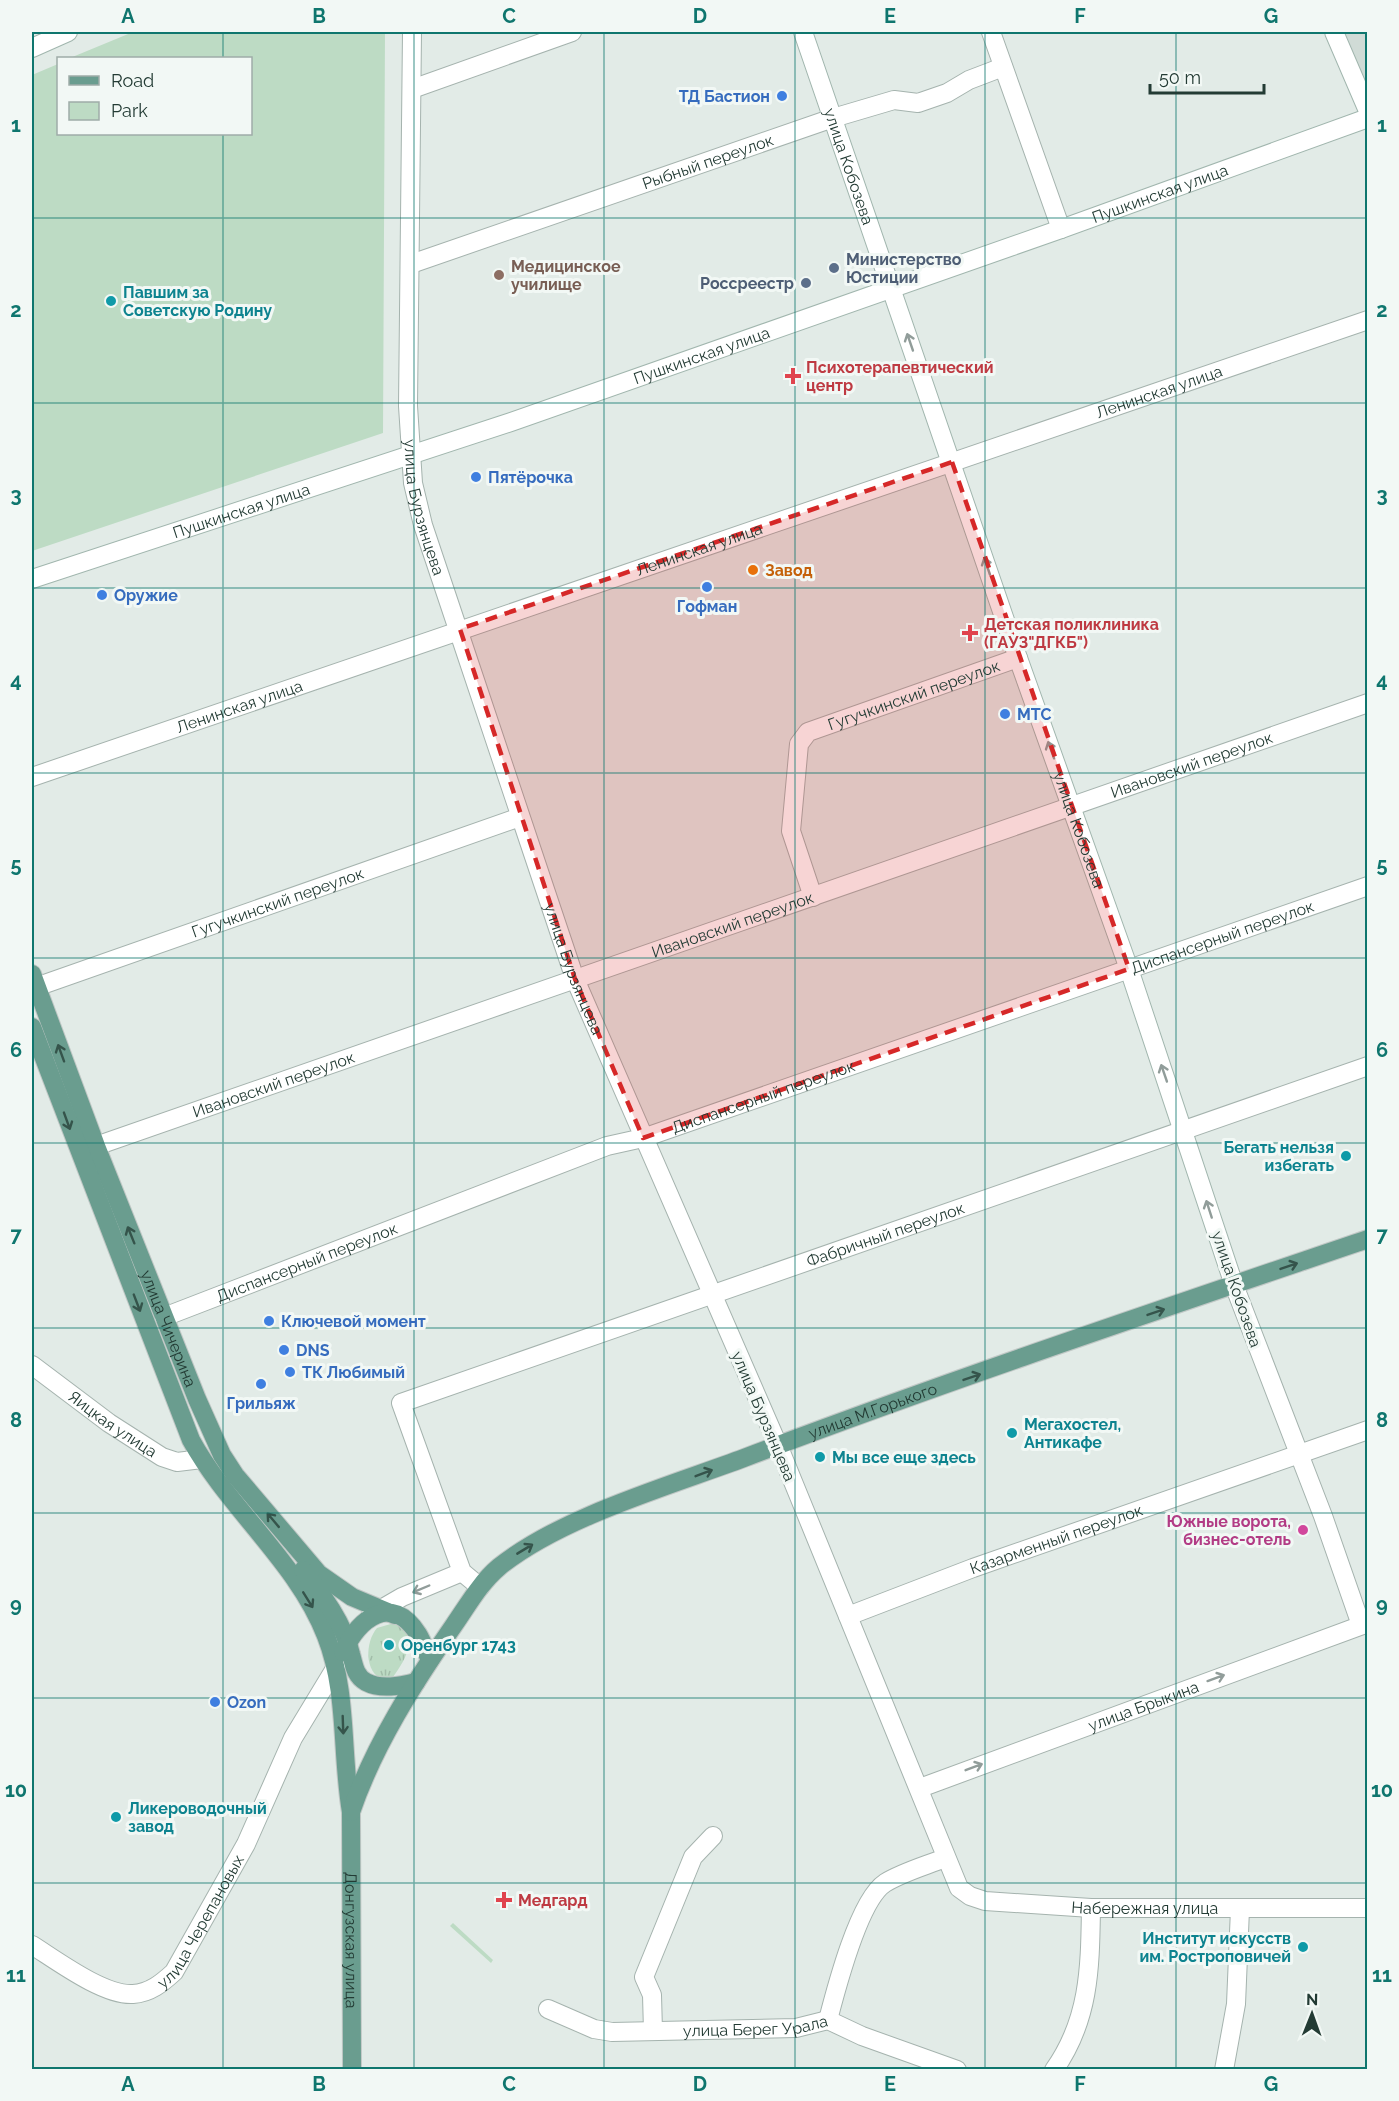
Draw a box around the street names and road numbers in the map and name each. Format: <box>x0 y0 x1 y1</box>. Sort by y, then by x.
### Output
street label: улица Кобозева <box>820 106 877 227</box>
street label: Рыбный переулок <box>640 130 776 193</box>
street label: Пушкинская улица <box>1089 160 1231 227</box>
street label: Пушкинская улица <box>631 323 772 388</box>
street label: Ленинская улица <box>1093 362 1225 422</box>
street label: улица Бурзянцева <box>400 439 448 578</box>
street label: Пушкинская улица <box>170 480 312 542</box>
street label: Ленинская улица <box>634 519 765 580</box>
street label: Гугучкинский переулок <box>825 656 1002 734</box>
street label: Ленинская улица <box>174 676 305 737</box>
street label: Ивановский переулок <box>1108 728 1275 802</box>
street label: улица Кобозева <box>1049 769 1108 890</box>
street label: Гугучкинский переулок <box>189 864 366 942</box>
street label: Ивановский переулок <box>649 888 816 962</box>
street label: Диспансерный переулок <box>1128 897 1316 978</box>
street label: улица Бурзянцева <box>540 900 607 1038</box>
street label: Ивановский переулок <box>190 1048 357 1122</box>
street label: Диспансерный переулок <box>669 1056 857 1137</box>
street label: Фабричный переулок <box>804 1198 967 1271</box>
street label: Диспансерный переулок <box>214 1219 400 1306</box>
street label: улица Кобозева <box>1208 1228 1265 1350</box>
street label: улица Чичерина <box>137 1267 200 1390</box>
street label: улица Бурзянцева <box>728 1348 799 1484</box>
street label: улица М.Горького <box>806 1379 939 1443</box>
street label: Яицкая улица <box>65 1387 160 1461</box>
street label: Казарменный переулок <box>967 1500 1145 1578</box>
street label: улица Брыкина <box>1086 1677 1201 1735</box>
street label: улица Черепановых <box>154 1852 248 1992</box>
street label: Донгузская улица <box>341 1872 361 2009</box>
street label: Набережная улица <box>1071 1898 1218 1918</box>
street label: улица Берег Урала <box>683 2011 830 2040</box>

